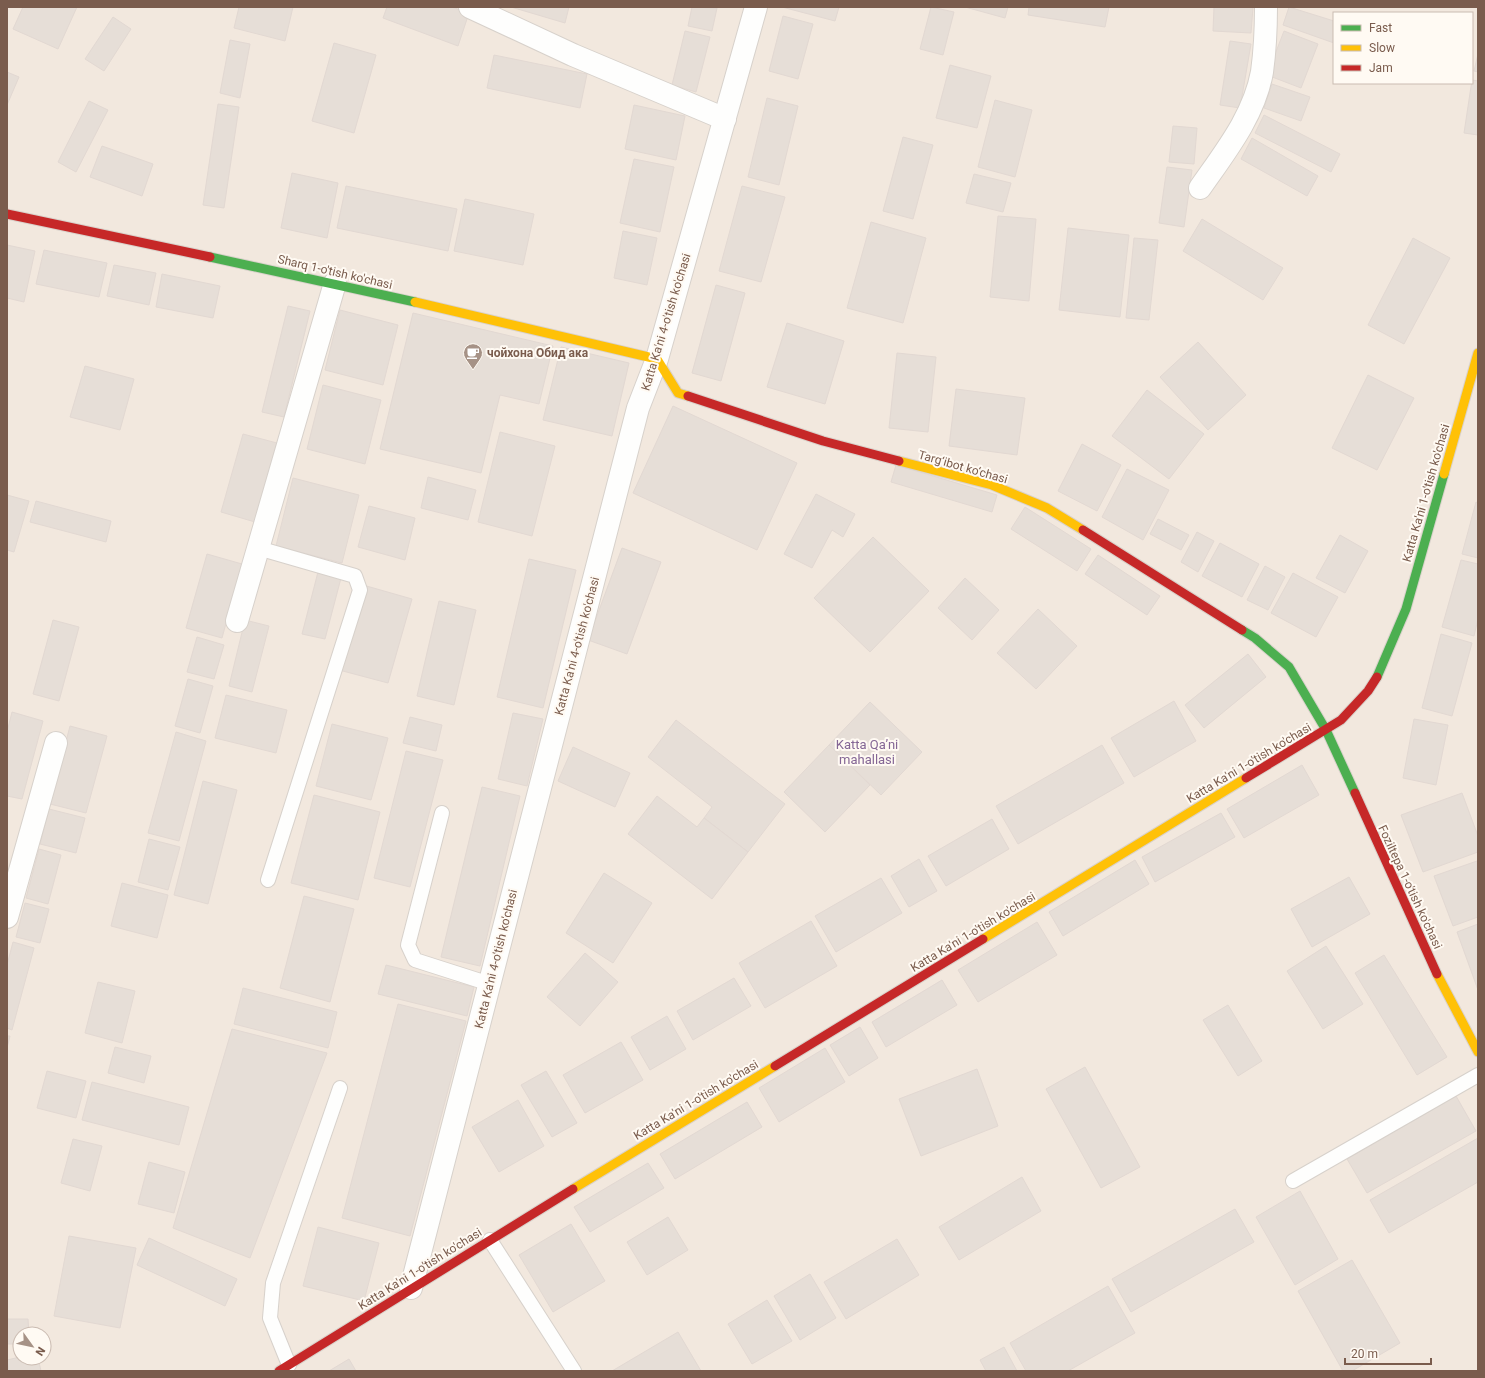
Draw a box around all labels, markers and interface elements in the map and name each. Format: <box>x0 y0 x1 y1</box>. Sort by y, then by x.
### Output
legend <box>1333 12 1473 84</box>
text: Fast <box>1369 21 1392 35</box>
text: Slow <box>1369 41 1395 55</box>
text: Jam <box>1369 61 1393 75</box>
street label: Sharq 1-o'tish ko'chasi <box>276 252 394 292</box>
street label: Katta Ka'ni 4-o'tish ko'chasi <box>638 252 694 392</box>
cafe icon: чойхона Обид ака <box>462 342 484 370</box>
place label: чойхона Обид ака <box>487 346 589 360</box>
street label: Katta Ka'ni 1-o'tish ko'chasi <box>1400 422 1452 564</box>
street label: Targ‘ibot ko‘chasi <box>917 448 1009 486</box>
street label: Katta Ka'ni 4-o'tish ko'chasi <box>552 575 602 717</box>
street label: Katta Ka'ni 1-o'tish ko'chasi <box>1184 720 1314 806</box>
district label: Katta Qaʼni mahallasi <box>836 737 898 767</box>
street label: Foziltepa 1-o'tish ko'chasi <box>1375 823 1445 951</box>
street label: Katta Ka'ni 4-o'tish ko'chasi <box>472 888 520 1030</box>
street label: Katta Ka'ni 1-o'tish ko'chasi <box>908 889 1038 975</box>
street label: Katta Ka'ni 1-o'tish ko'chasi <box>631 1057 761 1143</box>
street label: Katta Ka'ni 1-o'tish ko'chasi <box>356 1225 484 1313</box>
north arrow <box>12 1326 52 1366</box>
scale bar <box>1345 1340 1431 1366</box>
text: N <box>32 1344 48 1358</box>
text: 20 m <box>1351 1347 1378 1361</box>

